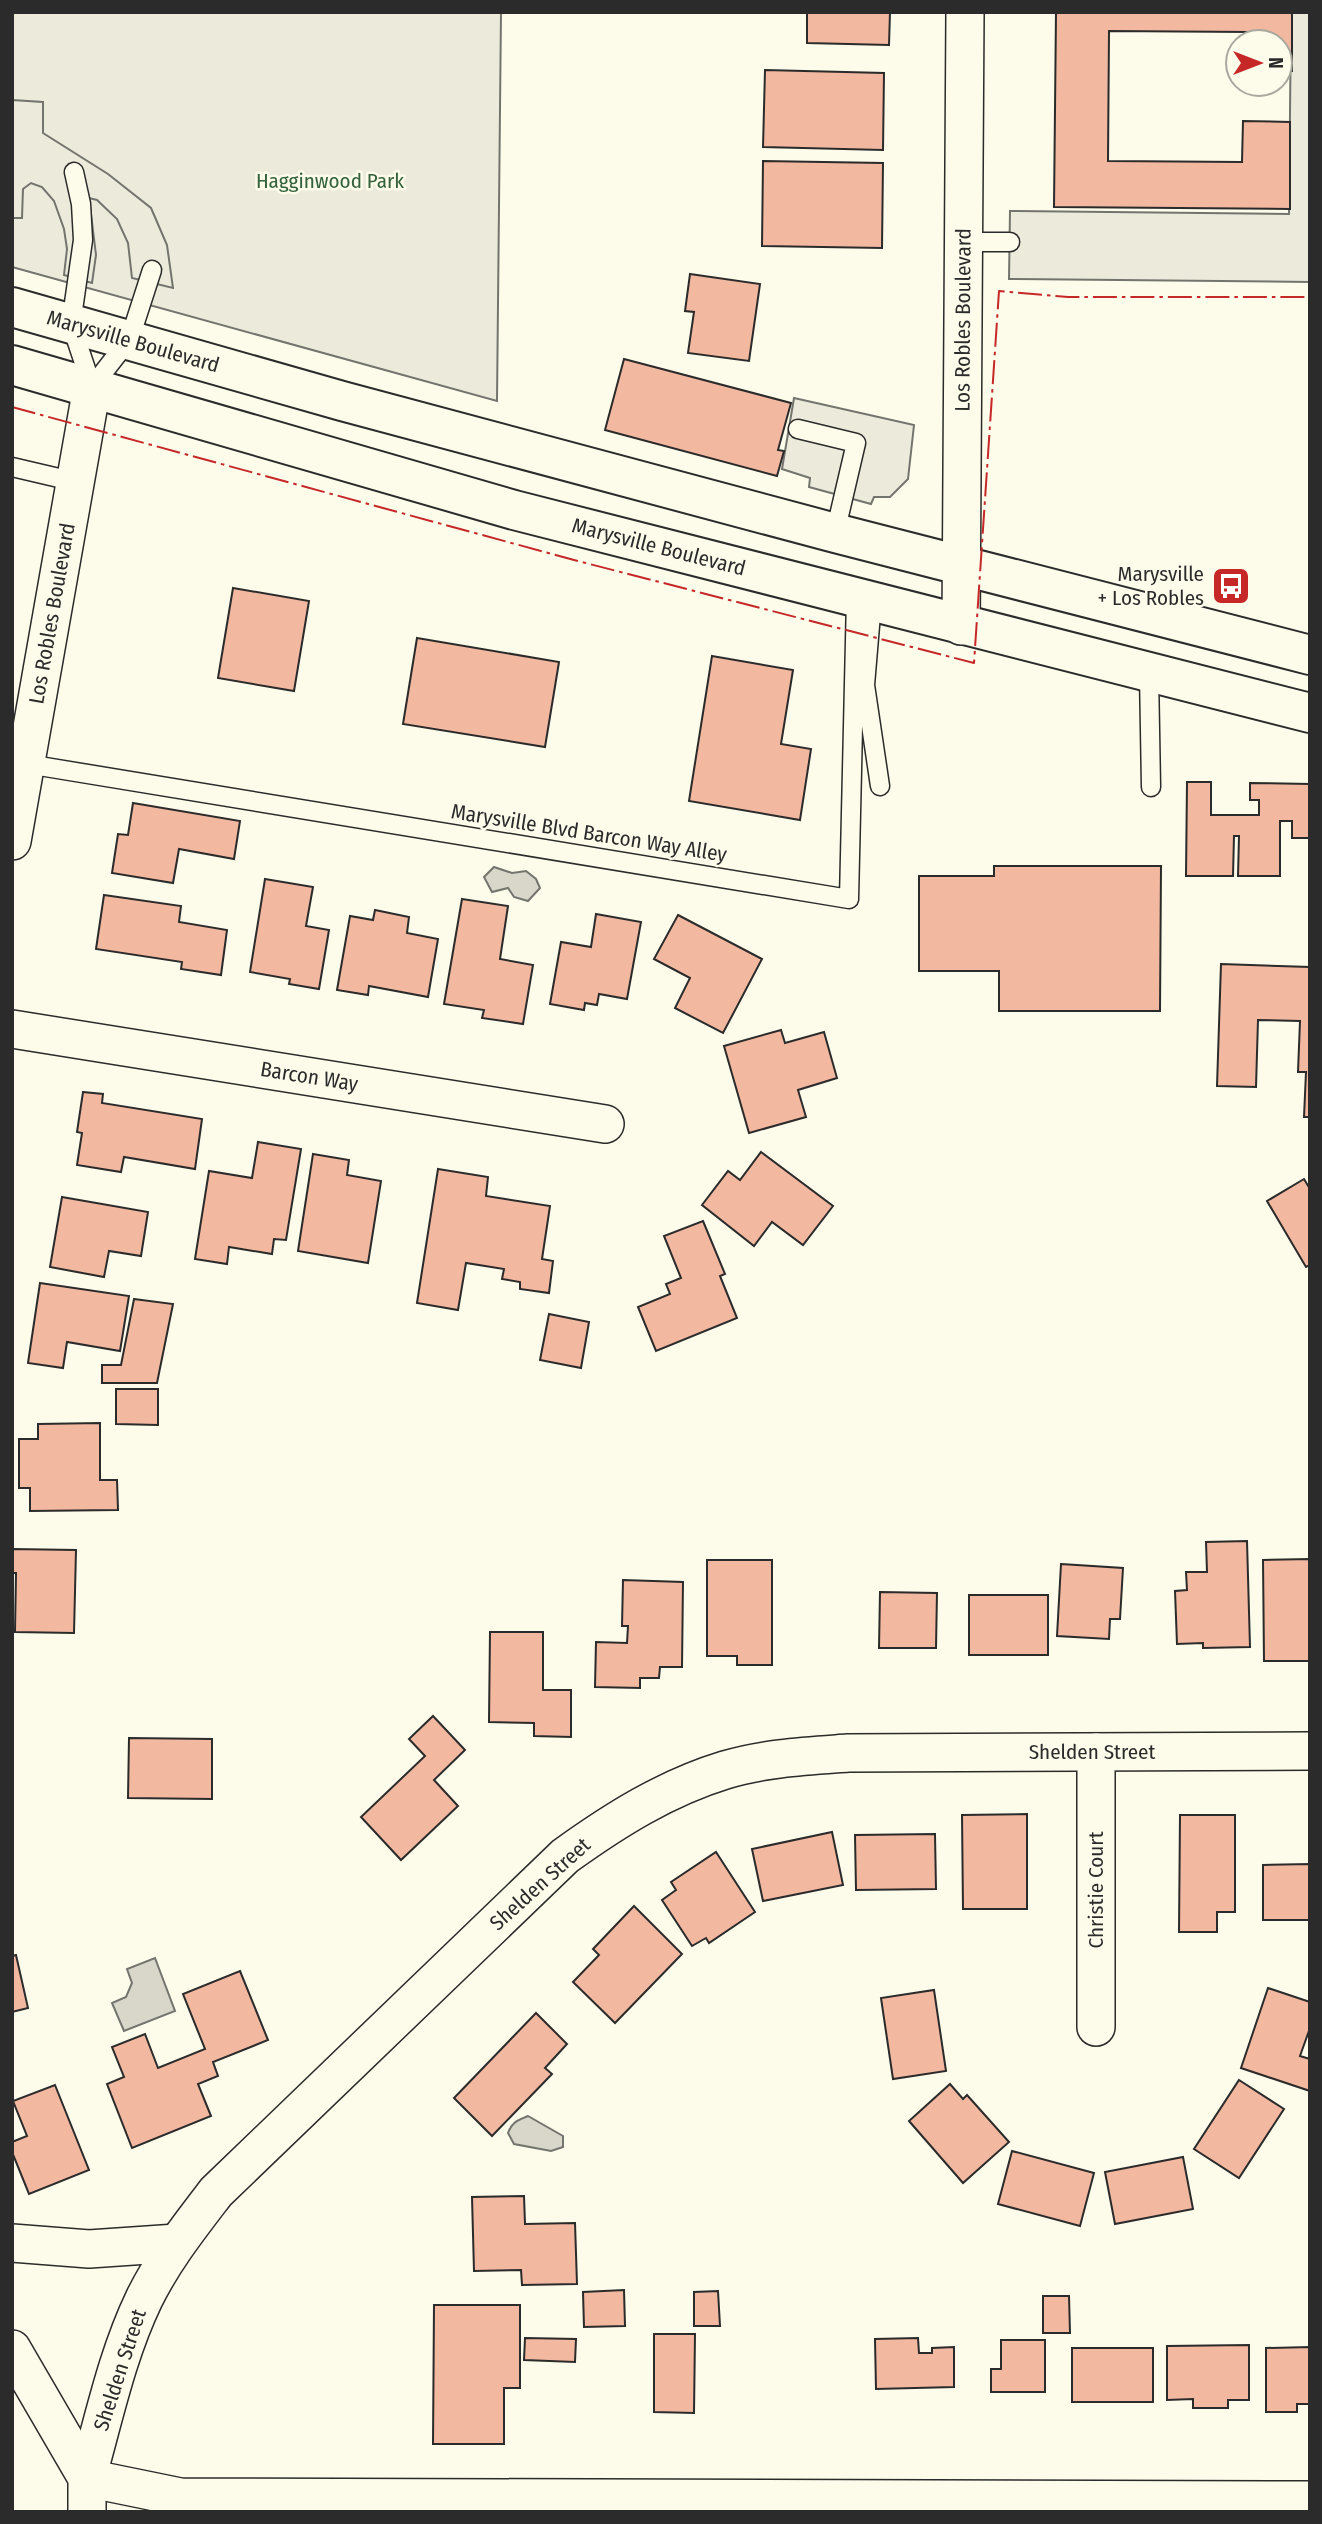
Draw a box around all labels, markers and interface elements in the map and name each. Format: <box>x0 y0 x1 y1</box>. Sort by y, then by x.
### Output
north arrow <box>1224 28 1294 98</box>
text: N <box>1264 57 1287 69</box>
park label: Hagginwood Park <box>256 168 404 194</box>
street label: Los Robles Boulevard <box>949 228 977 412</box>
street label: Marysville Boulevard <box>44 305 222 378</box>
street label: Marysville Boulevard <box>569 512 748 582</box>
street label: Los Robles Boulevard <box>23 521 81 706</box>
place label: Marysville + Los Robles <box>1098 561 1204 611</box>
bus stop icon: Marysville + Los Robles <box>1210 565 1252 607</box>
street label: Marysville Blvd Barcon Way Alley <box>449 798 729 868</box>
street label: Barcon Way <box>258 1056 361 1097</box>
street label: Shelden Street <box>1029 1739 1155 1765</box>
street label: Christie Court <box>1083 1831 1109 1949</box>
street label: Shelden Street <box>484 1832 596 1936</box>
street label: Shelden Street <box>88 2306 152 2434</box>

